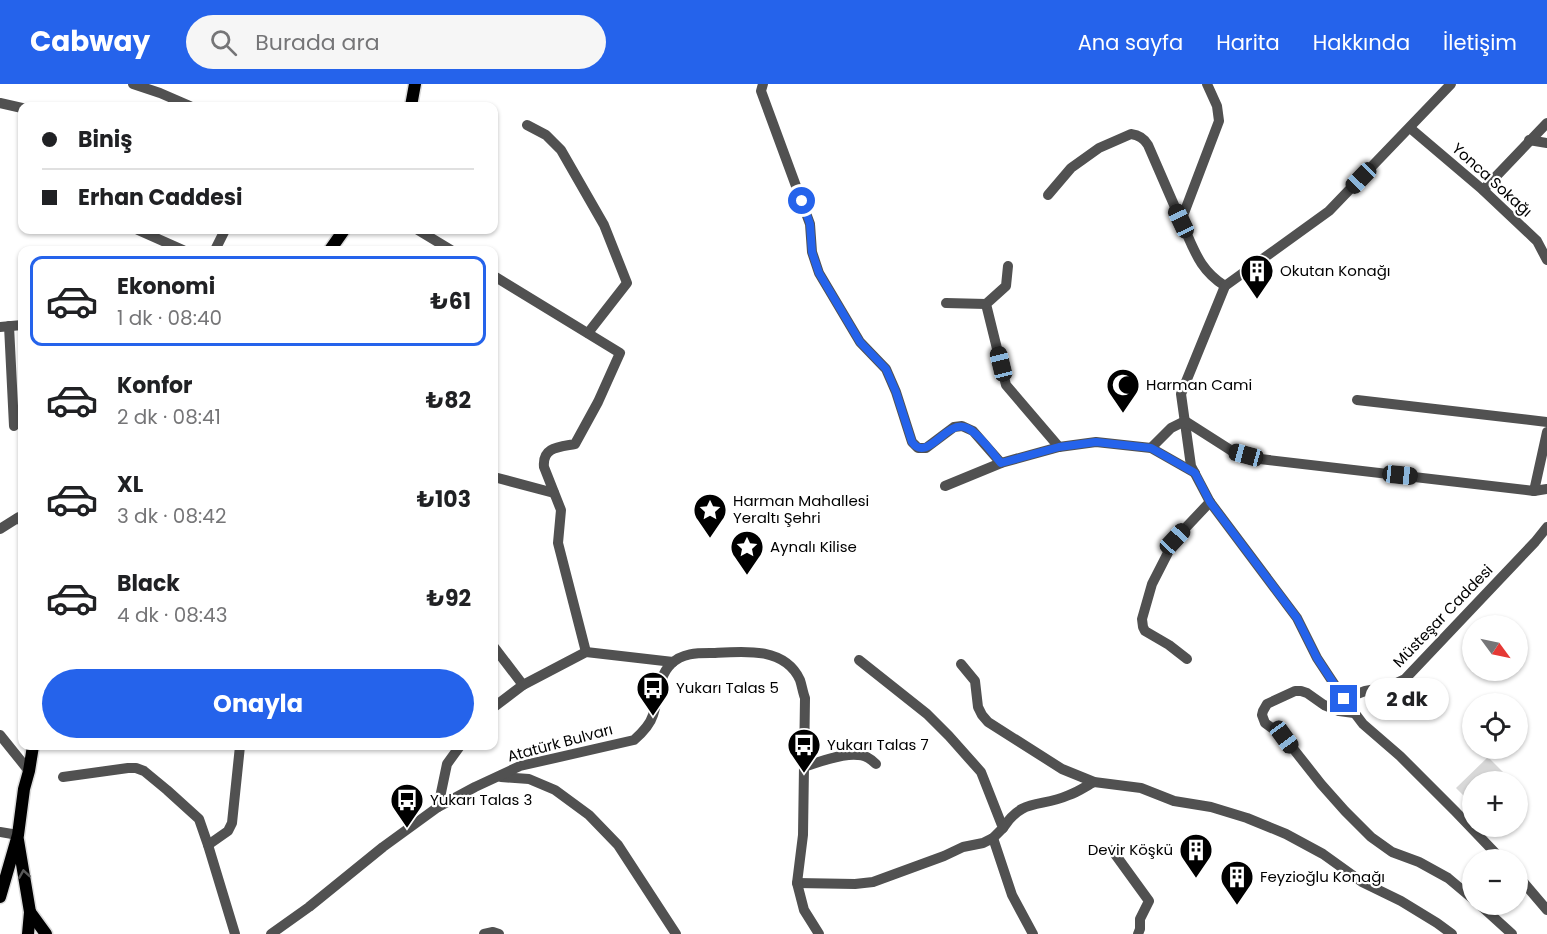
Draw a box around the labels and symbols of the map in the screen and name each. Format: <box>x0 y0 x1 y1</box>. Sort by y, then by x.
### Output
street label: Yonca Sokağı <box>1448 138 1537 221</box>
car <box>1342 159 1380 197</box>
route start <box>788 187 815 214</box>
car <box>1165 201 1197 241</box>
building icon: Okutan Konağı <box>1239 253 1275 300</box>
place label: Okutan Konağı <box>1280 260 1390 281</box>
car <box>988 344 1014 384</box>
mosque icon: Harman Cami <box>1105 367 1141 414</box>
place label: Harman Cami <box>1146 374 1252 395</box>
car <box>1226 442 1266 468</box>
car <box>1381 464 1419 486</box>
place label: Harman Mahallesi Yeraltı Şehri <box>733 490 869 528</box>
place icon: Harman Mahallesi Yeraltı Şehri <box>692 492 728 539</box>
car <box>1156 520 1194 558</box>
place icon: Aynalı Kilise <box>729 529 765 576</box>
place label: Aynalı Kilise <box>770 536 857 557</box>
street label: Müsteşar Caddesi <box>1388 560 1497 672</box>
north arrow <box>1462 615 1528 681</box>
bus stop icon: Yukarı Talas 5 <box>635 670 671 717</box>
place label: Yukarı Talas 5 <box>676 677 779 698</box>
callout: 2 dk <box>1365 678 1449 720</box>
route end <box>1330 685 1357 712</box>
car <box>1266 717 1302 757</box>
street label: Atatürk Bulvarı <box>505 718 615 767</box>
bus stop icon: Yukarı Talas 7 <box>786 727 822 774</box>
place label: Yukarı Talas 7 <box>827 734 929 755</box>
bus stop icon: Yukarı Talas 3 <box>389 782 425 829</box>
place label: Yukarı Talas 3 <box>430 789 532 810</box>
building icon: Devir Köşkü <box>1178 832 1214 879</box>
place label: Devir Köşkü <box>1088 839 1173 860</box>
building icon: Feyzioğlu Konağı <box>1219 859 1255 906</box>
place label: Feyzioğlu Konağı <box>1260 866 1385 887</box>
one-way arrow <box>18 869 31 879</box>

